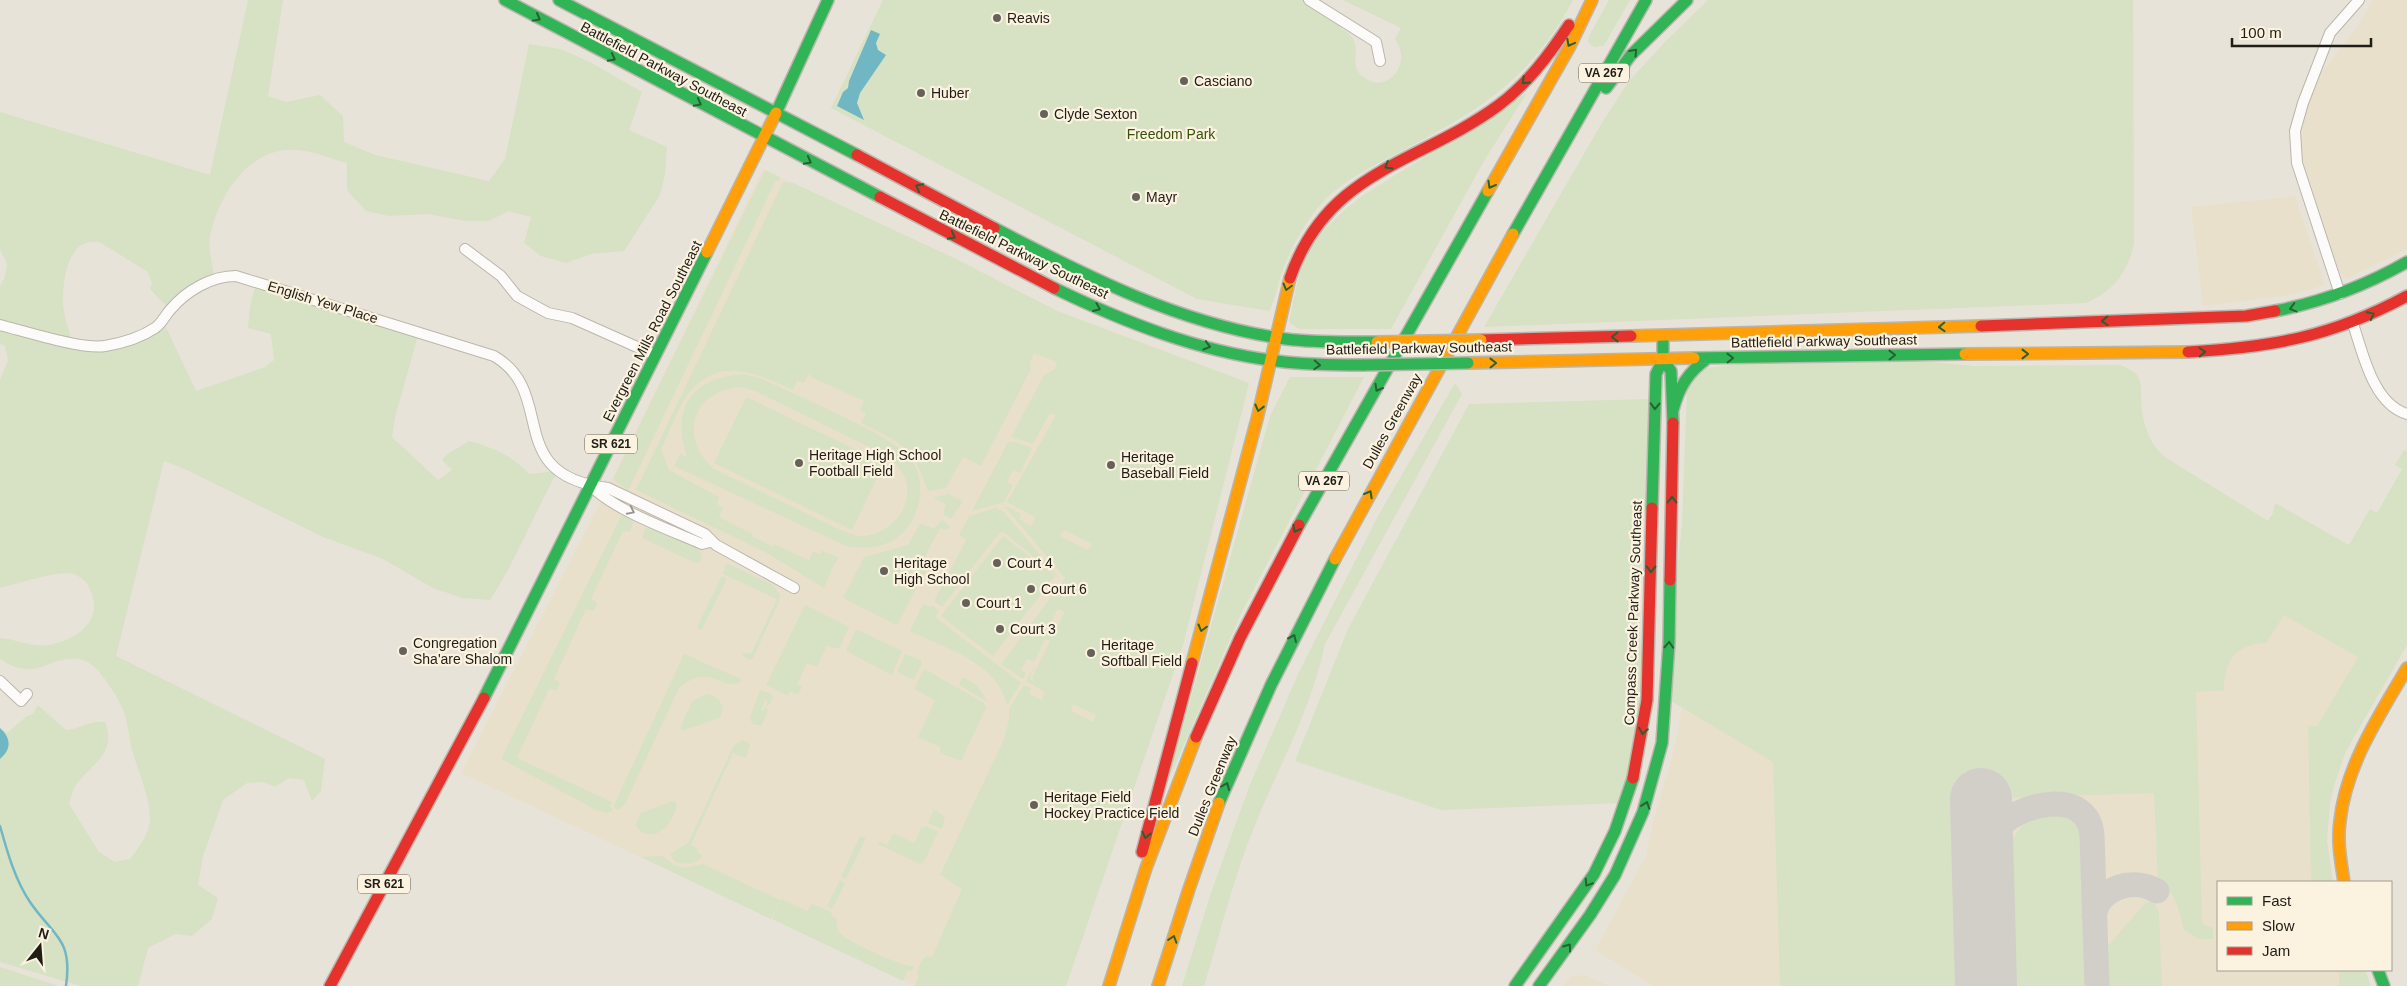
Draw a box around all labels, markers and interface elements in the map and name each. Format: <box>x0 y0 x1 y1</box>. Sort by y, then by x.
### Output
place label: Reavis <box>1007 10 1050 26</box>
one-way arrow <box>532 12 541 22</box>
marker: Reavis <box>991 12 1003 24</box>
scale bar <box>2232 15 2371 47</box>
street label: Battlefield Parkway Southeast <box>578 18 750 120</box>
text: 100 m <box>2240 24 2282 41</box>
one-way arrow <box>1567 38 1577 47</box>
one-way arrow <box>1628 48 1637 57</box>
one-way arrow <box>607 52 616 62</box>
road number: VA 267 <box>1579 64 1629 82</box>
place label: Casciano <box>1194 73 1253 89</box>
marker: Casciano <box>1178 75 1190 87</box>
one-way arrow <box>1522 75 1531 84</box>
place label: Huber <box>931 85 969 101</box>
marker: Huber <box>915 87 927 99</box>
one-way arrow <box>693 97 702 107</box>
place label: Clyde Sexton <box>1054 106 1137 122</box>
marker: Clyde Sexton <box>1038 108 1050 120</box>
park label: Freedom Park <box>1127 126 1216 142</box>
one-way arrow <box>802 155 811 165</box>
one-way arrow <box>1384 160 1393 170</box>
one-way arrow <box>1487 180 1497 189</box>
one-way arrow <box>915 183 924 193</box>
place label: Mayr <box>1146 189 1177 205</box>
marker: Mayr <box>1130 191 1142 203</box>
street label: Battlefield Parkway Southeast <box>937 206 1111 302</box>
one-way arrow <box>946 230 955 240</box>
street label: Evergreen Mills Road Southeast <box>599 238 705 424</box>
street label: English Yew Place <box>266 278 380 326</box>
one-way arrow <box>1282 283 1292 291</box>
one-way arrow <box>1092 301 1101 312</box>
one-way arrow <box>2289 302 2297 312</box>
one-way arrow <box>2366 311 2375 321</box>
one-way arrow <box>2100 316 2108 326</box>
one-way arrow <box>1938 322 1946 333</box>
street label: Battlefield Parkway Southeast <box>1731 331 1917 351</box>
one-way arrow <box>1610 332 1618 342</box>
street label: Battlefield Parkway Southeast <box>1326 338 1512 358</box>
one-way arrow <box>1202 341 1210 351</box>
one-way arrow <box>2199 347 2207 357</box>
one-way arrow <box>2022 349 2029 359</box>
one-way arrow <box>1888 350 1896 360</box>
one-way arrow <box>1726 353 1734 363</box>
one-way arrow <box>1490 358 1497 368</box>
one-way arrow <box>1313 359 1321 370</box>
street label: Dulles Greenway <box>1359 371 1425 471</box>
one-way arrow <box>1374 383 1384 392</box>
one-way arrow <box>1254 403 1265 412</box>
one-way arrow <box>1650 403 1660 411</box>
road number: SR 621 <box>585 434 637 454</box>
place label: Heritage High School Football Field <box>809 447 941 479</box>
place label: Heritage Baseball Field <box>1121 449 1209 481</box>
marker: Heritage High School Football Field <box>793 457 805 469</box>
marker: Heritage Baseball Field <box>1105 459 1117 471</box>
road number: VA 267 <box>1299 472 1349 491</box>
one-way arrow <box>1362 491 1372 500</box>
one-way arrow <box>1667 496 1677 504</box>
street label: Compass Creek Parkway Southeast <box>1621 500 1645 726</box>
one-way arrow <box>626 505 635 515</box>
one-way arrow <box>1292 524 1302 533</box>
place label: Heritage High School <box>894 555 970 587</box>
place label: Court 4 <box>1007 555 1053 571</box>
marker: Court 4 <box>991 557 1003 569</box>
marker: Heritage High School <box>878 565 890 577</box>
one-way arrow <box>1646 566 1656 573</box>
place label: Court 6 <box>1041 581 1087 597</box>
marker: Court 6 <box>1025 583 1037 595</box>
place label: Court 1 <box>976 595 1022 611</box>
marker: Court 1 <box>960 597 972 609</box>
place label: Court 3 <box>1010 621 1056 637</box>
marker: Court 3 <box>994 623 1006 635</box>
one-way arrow <box>1198 623 1208 631</box>
one-way arrow <box>1287 634 1298 643</box>
place label: Congregation Sha'are Shalom <box>413 635 512 667</box>
place label: Heritage Softball Field <box>1101 637 1182 669</box>
one-way arrow <box>1663 641 1674 649</box>
marker: Congregation Sha'are Shalom <box>397 645 409 657</box>
marker: Heritage Softball Field <box>1085 647 1097 659</box>
one-way arrow <box>1639 727 1649 735</box>
street label: Dulles Greenway <box>1185 734 1239 838</box>
one-way arrow <box>1220 782 1231 791</box>
place label: Heritage Field Hockey Practice Field <box>1044 789 1179 821</box>
marker: Heritage Field Hockey Practice Field <box>1028 799 1040 811</box>
one-way arrow <box>1640 801 1650 810</box>
one-way arrow <box>1141 831 1152 840</box>
road number: SR 621 <box>358 874 410 894</box>
one-way arrow <box>1585 877 1594 886</box>
legend <box>2217 881 2392 971</box>
text: Fast <box>2262 892 2292 909</box>
text: Slow <box>2262 917 2295 934</box>
north arrow <box>15 921 65 971</box>
text: N <box>37 924 51 943</box>
one-way arrow <box>1167 936 1177 944</box>
text: Jam <box>2262 942 2290 959</box>
one-way arrow <box>1562 943 1571 953</box>

